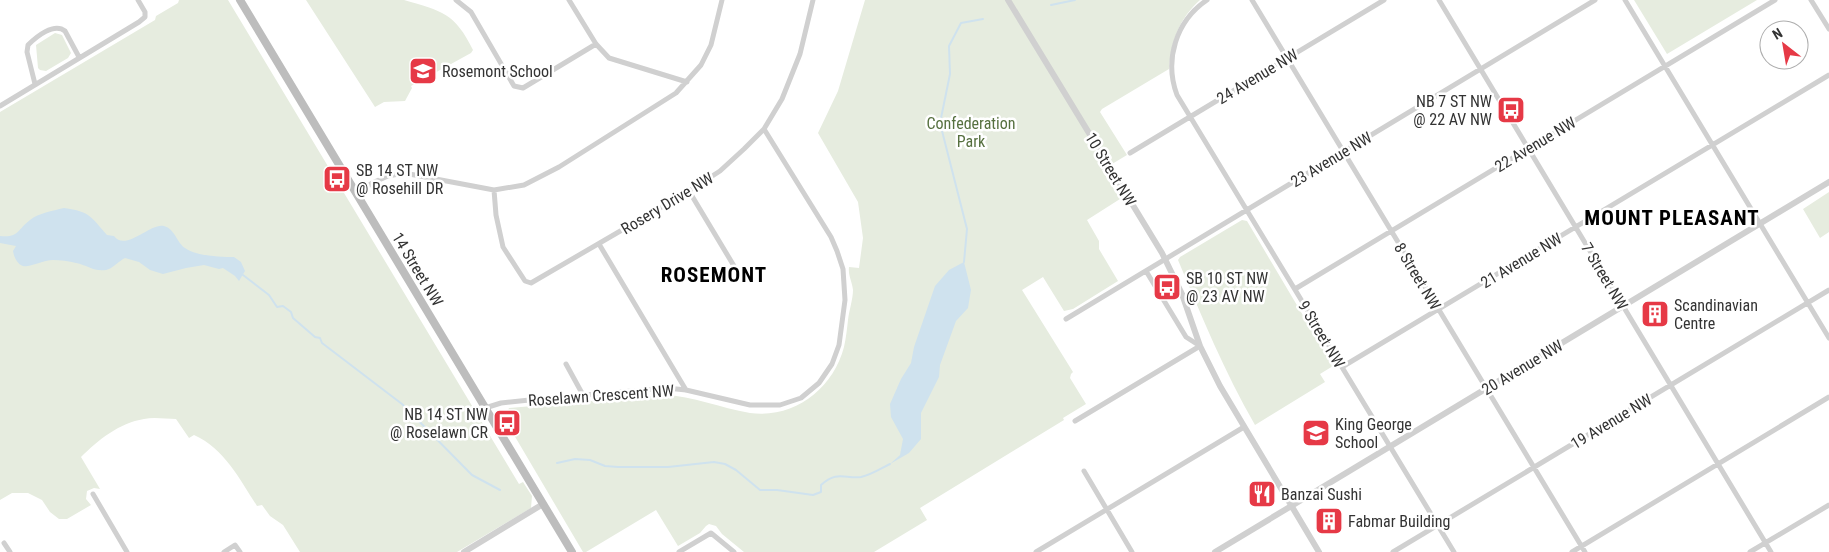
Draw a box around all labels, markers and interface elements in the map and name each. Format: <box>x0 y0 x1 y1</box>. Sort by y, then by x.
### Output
north arrow <box>1759 20 1809 70</box>
text: N <box>1770 25 1785 43</box>
street label: 24 Avenue NW <box>1213 45 1301 108</box>
school or university icon: Rosemont School <box>408 56 438 86</box>
place label: Rosemont School <box>442 62 553 81</box>
place label: NB 7 ST NW @ 22 AV NW <box>1413 92 1492 129</box>
bus stop icon: NB 7 ST NW @ 22 AV NW <box>1496 95 1526 125</box>
street label: 22 Avenue NW <box>1491 113 1579 176</box>
park label: Confederation Park <box>926 114 1016 151</box>
street label: 23 Avenue NW <box>1287 128 1375 191</box>
street label: 10 Street NW <box>1081 129 1140 210</box>
place label: SB 14 ST NW @ Rosehill DR <box>356 161 444 198</box>
bus stop icon: SB 14 ST NW @ Rosehill DR <box>322 164 352 194</box>
street label: Rosery Drive NW <box>618 168 717 238</box>
district label: MOUNT PLEASANT <box>1584 206 1760 230</box>
street label: 14 Street NW <box>388 229 447 310</box>
street label: 21 Avenue NW <box>1477 229 1565 292</box>
street label: 8 Street NW <box>1390 239 1445 313</box>
street label: 7 Street NW <box>1577 239 1632 313</box>
district label: ROSEMONT <box>661 263 767 287</box>
place label: SB 10 ST NW @ 23 AV NW <box>1186 269 1268 306</box>
bus stop icon: SB 10 ST NW @ 23 AV NW <box>1152 272 1182 302</box>
place label: Scandinavian Centre <box>1674 296 1758 333</box>
street label: 9 Street NW <box>1294 297 1349 371</box>
building icon: Scandinavian Centre <box>1640 299 1670 329</box>
street label: 20 Avenue NW <box>1478 336 1566 399</box>
street label: Roselawn Crescent NW <box>527 381 675 410</box>
street label: 19 Avenue NW <box>1567 390 1655 453</box>
place label: NB 14 ST NW @ Roselawn CR <box>390 405 489 442</box>
bus stop icon: NB 14 ST NW @ Roselawn CR <box>492 408 522 438</box>
place label: King George School <box>1335 415 1412 452</box>
school or university icon: King George School <box>1301 418 1331 448</box>
restaurant icon: Banzai Sushi <box>1247 479 1277 509</box>
place label: Banzai Sushi <box>1281 485 1362 504</box>
building icon: Fabmar Building <box>1314 506 1344 536</box>
place label: Fabmar Building <box>1348 512 1450 531</box>

